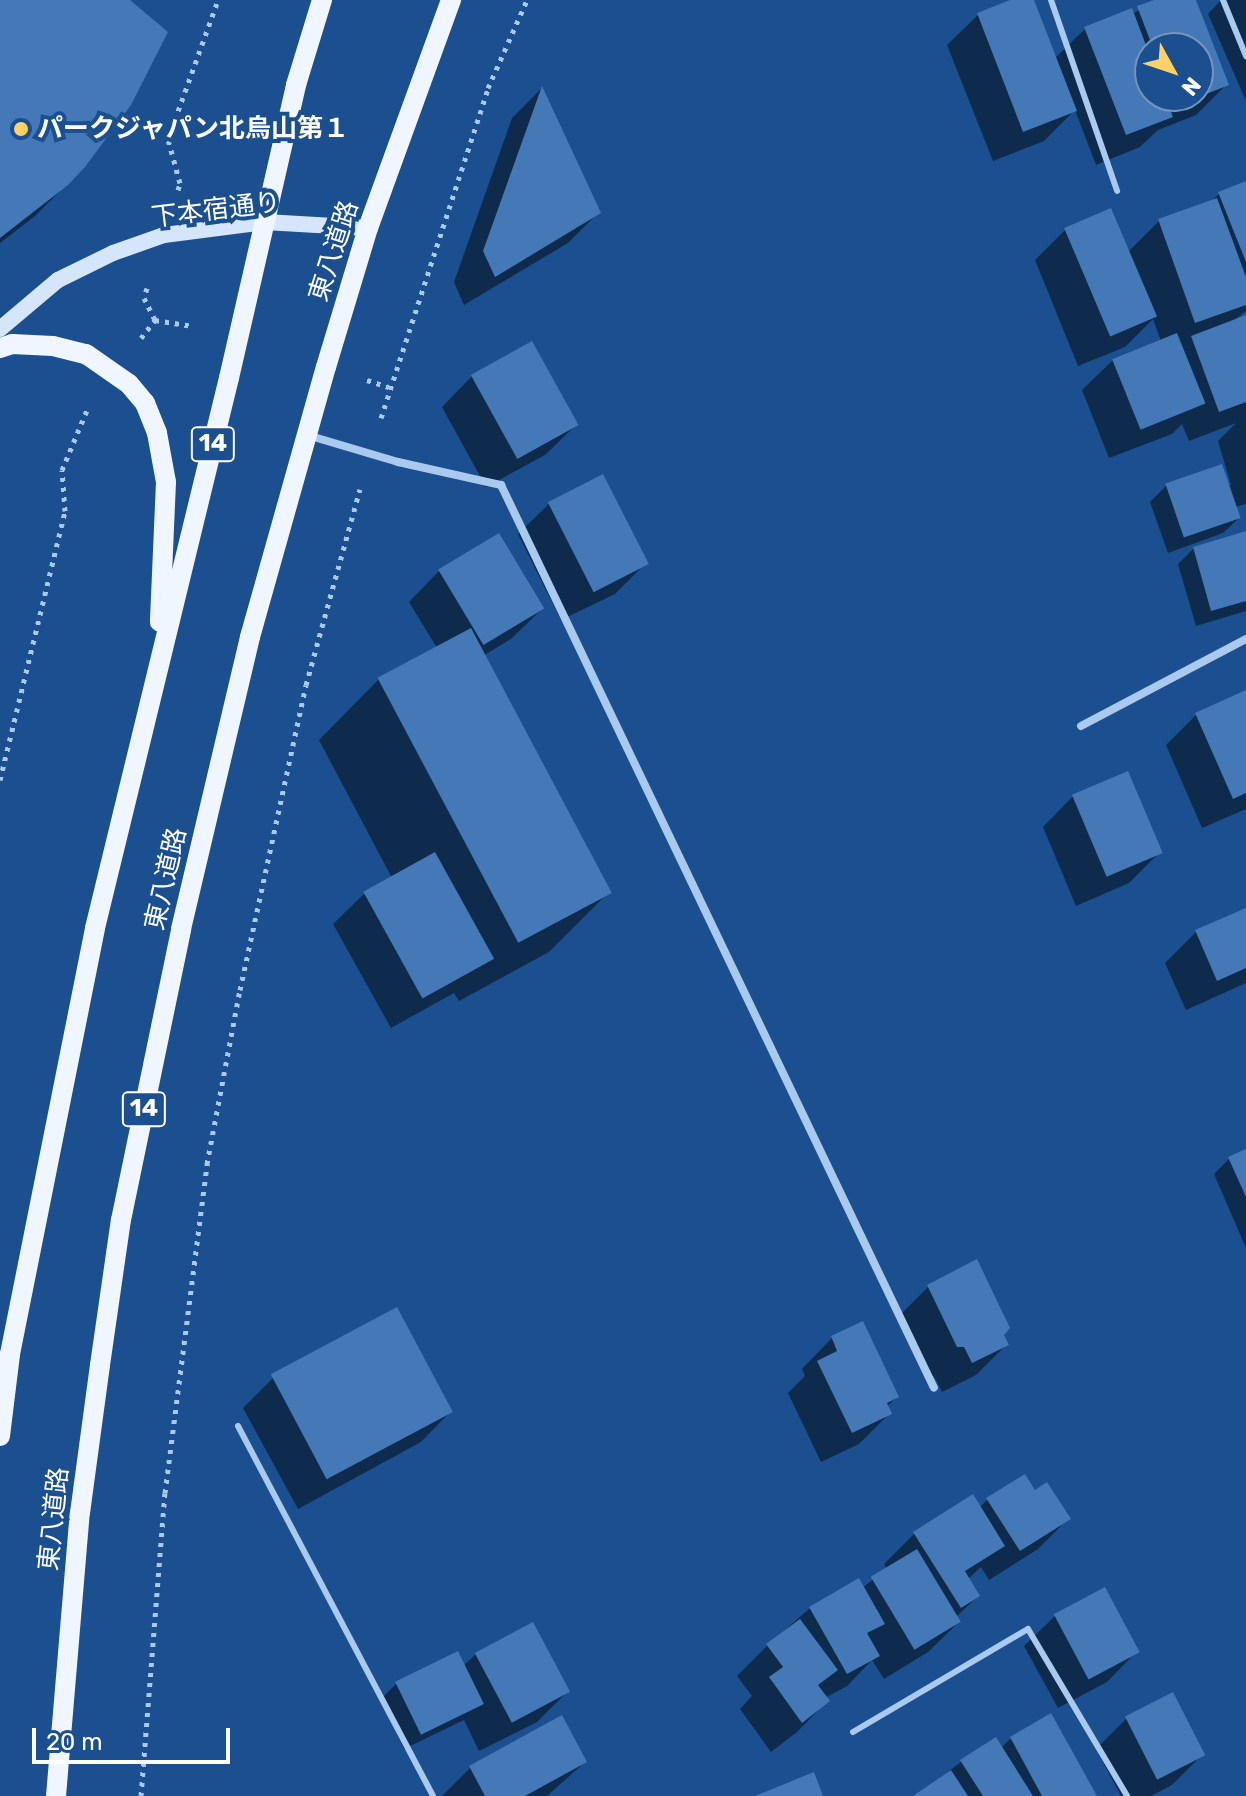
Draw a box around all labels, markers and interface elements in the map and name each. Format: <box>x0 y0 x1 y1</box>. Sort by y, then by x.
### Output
north arrow <box>1134 32 1214 112</box>
text: N <box>1176 72 1207 101</box>
place label: パークジャパン北烏山第１ <box>37 113 349 145</box>
marker: パークジャパン北烏山第１ <box>12 120 30 138</box>
street label: 下本宿通り <box>150 187 282 233</box>
street label: 東八道路 <box>303 197 365 305</box>
road number: 14 <box>189 424 237 464</box>
street label: 東八道路 <box>139 825 193 933</box>
road number: 14 <box>120 1089 168 1129</box>
street label: 東八道路 <box>33 1466 75 1572</box>
scale bar <box>36 1712 234 1762</box>
text: 20 m <box>46 1728 103 1756</box>

